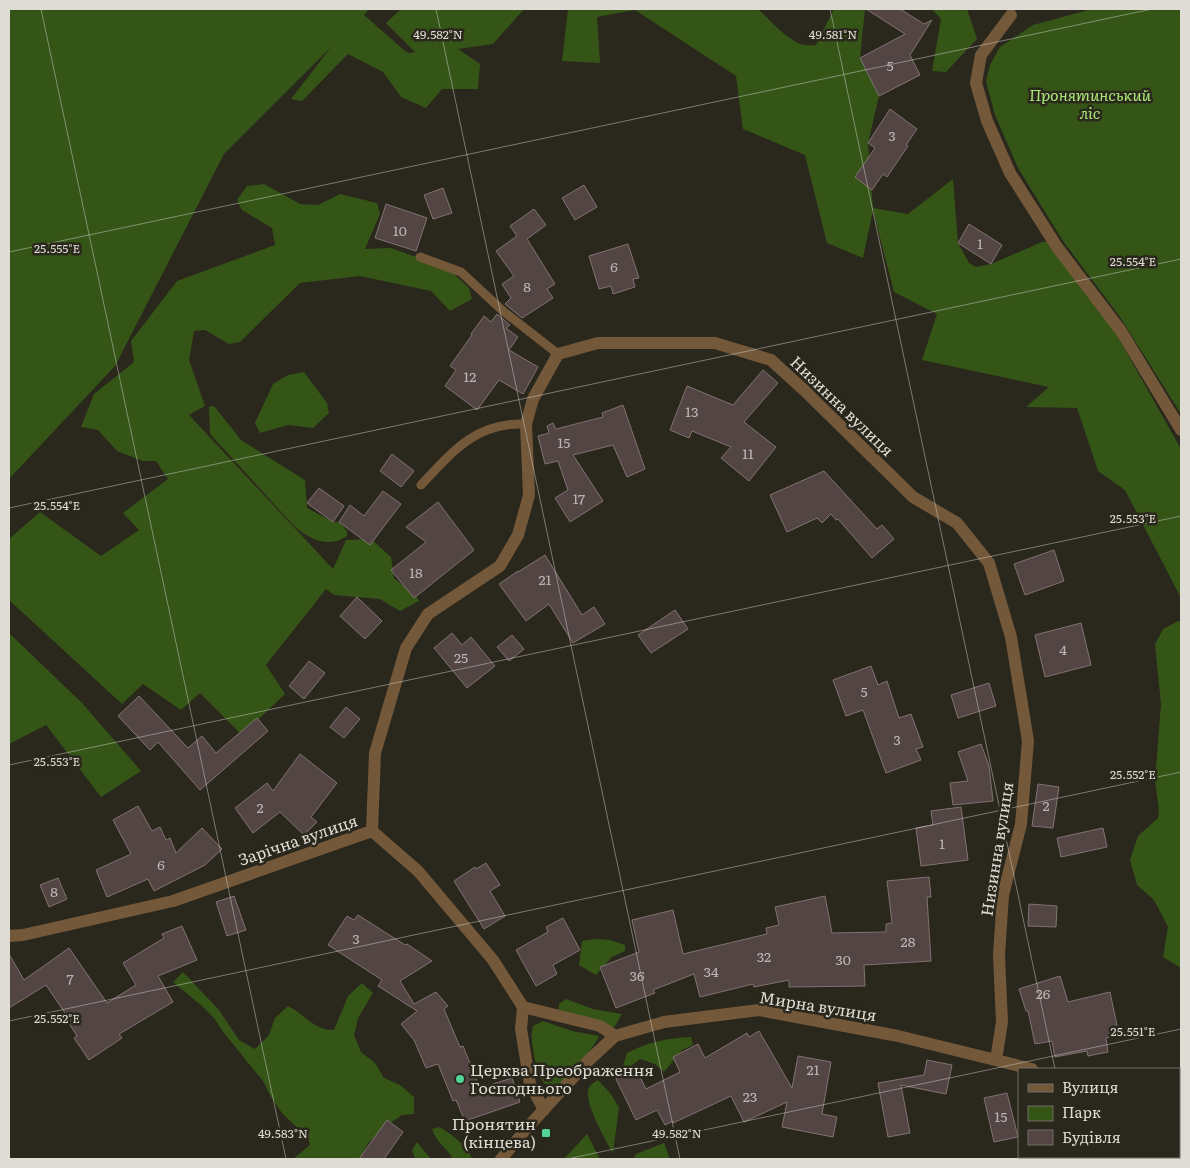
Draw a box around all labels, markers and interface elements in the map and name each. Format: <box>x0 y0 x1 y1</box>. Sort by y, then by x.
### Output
text: 49.582°N <box>413 25 463 43</box>
text: 49.581°N <box>809 25 857 43</box>
house number: 5 <box>886 55 894 75</box>
park label: Пронятинський ліс <box>1029 82 1152 124</box>
house number: 3 <box>888 125 896 145</box>
house number: 10 <box>393 220 407 240</box>
house number: 1 <box>977 233 983 253</box>
text: 25.555°E <box>34 239 80 257</box>
text: 25.554°E <box>1110 252 1157 270</box>
house number: 6 <box>610 256 618 276</box>
house number: 8 <box>523 276 531 296</box>
street label: Низинна вулиця <box>786 350 900 461</box>
house number: 12 <box>464 366 476 386</box>
house number: 13 <box>685 401 699 421</box>
house number: 15 <box>558 432 570 452</box>
house number: 11 <box>742 443 754 463</box>
house number: 17 <box>573 488 585 508</box>
text: 25.554°E <box>34 496 81 514</box>
text: 25.553°E <box>1110 509 1157 527</box>
house number: 18 <box>409 562 423 582</box>
house number: 21 <box>539 569 552 589</box>
house number: 4 <box>1059 639 1067 659</box>
house number: 25 <box>454 647 468 667</box>
house number: 5 <box>860 681 868 701</box>
house number: 3 <box>893 729 901 749</box>
text: 25.553°E <box>34 752 81 770</box>
text: 25.552°E <box>1110 765 1156 783</box>
street label: Низинна вулиця <box>974 780 1018 918</box>
house number: 2 <box>1042 795 1050 815</box>
house number: 2 <box>256 797 264 817</box>
street label: Зарічна вулиця <box>235 807 361 871</box>
house number: 1 <box>939 833 945 853</box>
house number: 6 <box>157 854 165 874</box>
house number: 8 <box>50 881 58 901</box>
house number: 3 <box>352 928 360 948</box>
house number: 28 <box>901 931 916 951</box>
house number: 32 <box>757 946 771 966</box>
house number: 30 <box>835 949 851 969</box>
house number: 34 <box>703 961 719 981</box>
house number: 36 <box>629 965 645 985</box>
house number: 7 <box>66 968 74 988</box>
house number: 26 <box>1036 983 1051 1003</box>
street label: Мирна вулиця <box>758 984 879 1026</box>
text: 25.552°E <box>34 1009 80 1027</box>
text: 25.551°E <box>1111 1022 1156 1040</box>
place label: Церква Преображення Господнього <box>470 1057 654 1099</box>
house number: 21 <box>807 1059 820 1079</box>
legend <box>1018 1068 1180 1158</box>
marker: Церква Преображення Господнього <box>454 1073 466 1085</box>
text: Вулиця <box>1062 1075 1119 1098</box>
house number: 23 <box>743 1086 757 1106</box>
text: Парк <box>1062 1100 1101 1123</box>
house number: 15 <box>995 1106 1007 1126</box>
place label: Пронятин (кінцева) <box>452 1111 536 1153</box>
text: 49.583°N <box>258 1124 308 1142</box>
text: 49.582°N <box>652 1124 702 1142</box>
text: Будівля <box>1062 1125 1121 1148</box>
marker: Пронятин (кінцева) <box>540 1127 552 1139</box>

